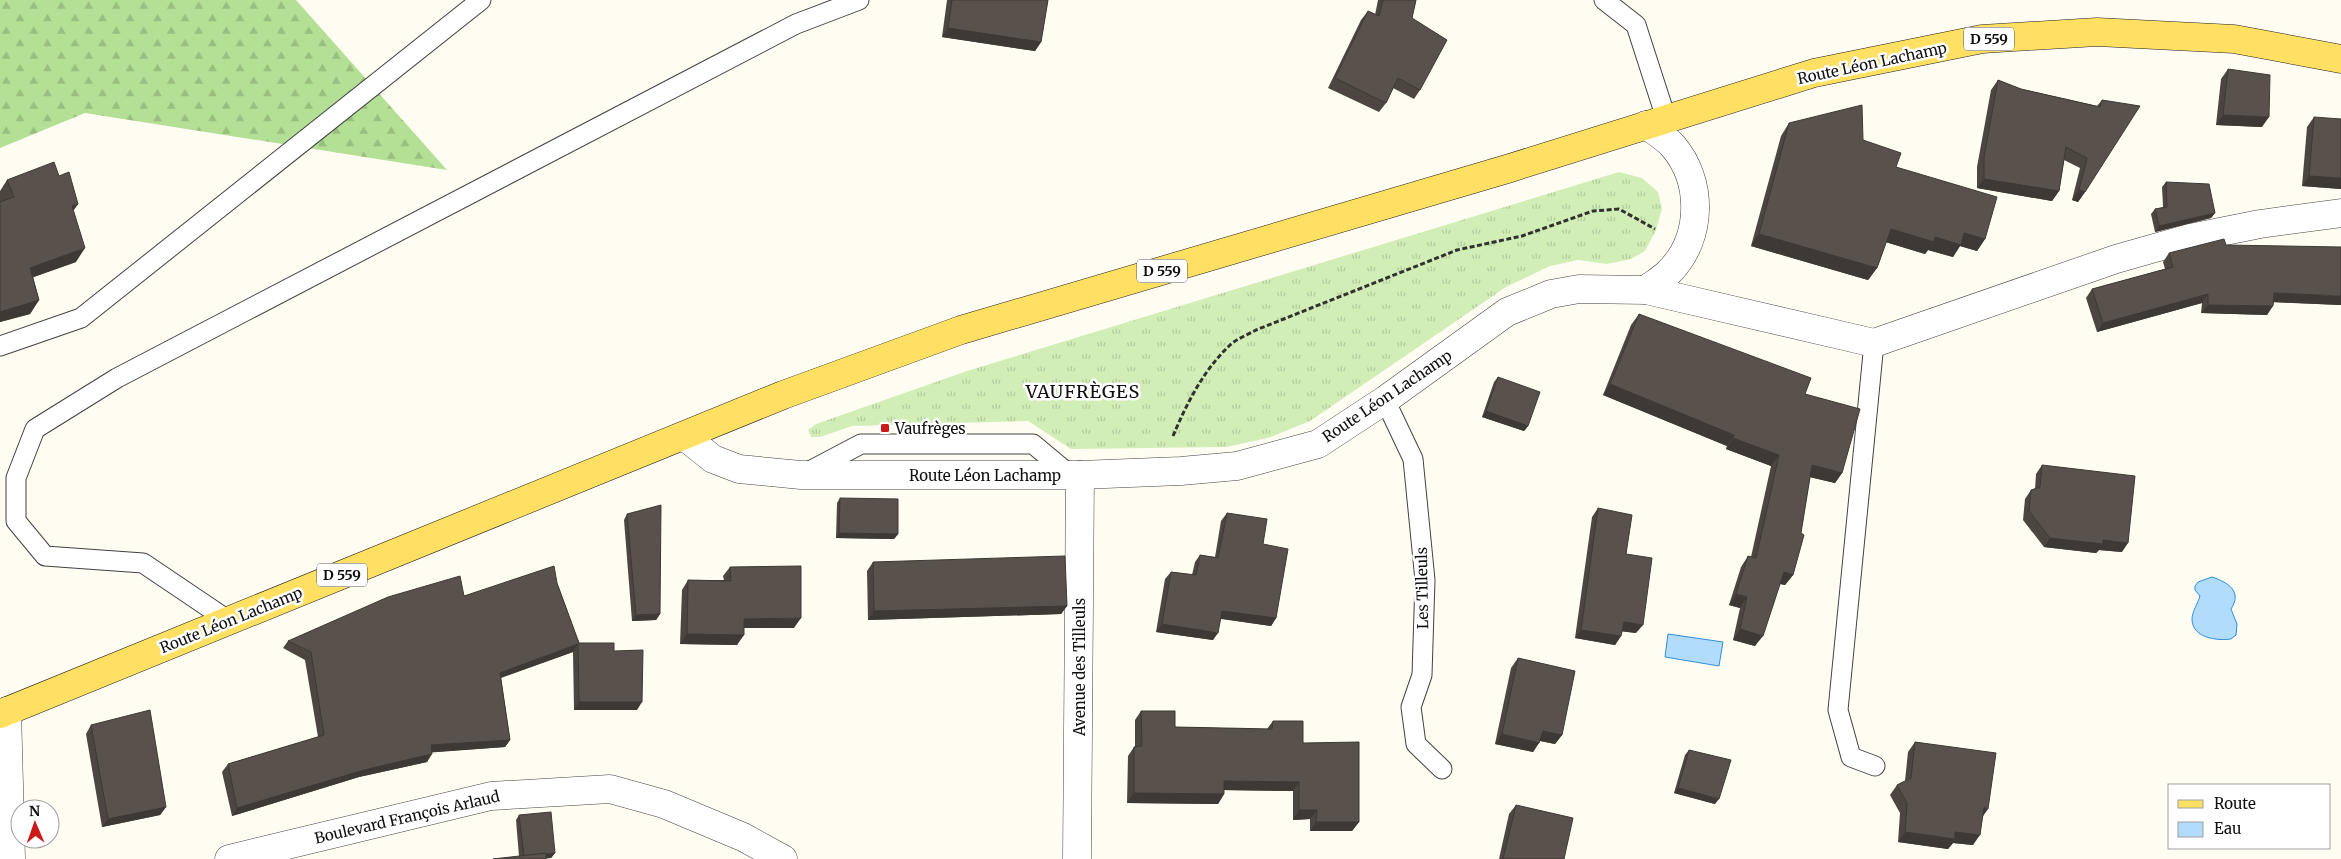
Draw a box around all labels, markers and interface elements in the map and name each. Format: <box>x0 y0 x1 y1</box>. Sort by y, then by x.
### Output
road number: D 559 <box>1964 28 2014 50</box>
street label: Route Léon Lachamp <box>1796 38 1948 88</box>
road number: D 559 <box>1137 260 1187 282</box>
street label: Route Léon Lachamp <box>1319 346 1455 446</box>
district label: VAUFRÈGES <box>1025 380 1140 403</box>
place label: Vaufrèges <box>894 419 966 438</box>
marker: Vaufrèges <box>879 422 891 434</box>
street label: Route Léon Lachamp <box>909 466 1061 485</box>
street label: Les Tilleuls <box>1412 547 1432 629</box>
road number: D 559 <box>317 564 367 586</box>
street label: Route Léon Lachamp <box>157 583 305 657</box>
street label: Avenue des Tilleuls <box>1070 598 1089 737</box>
legend <box>2168 784 2331 849</box>
street label: Boulevard François Arlaud <box>313 786 501 848</box>
text: Route <box>2214 794 2256 813</box>
north arrow <box>10 799 60 849</box>
text: N <box>29 802 40 820</box>
text: Eau <box>2214 819 2241 838</box>

